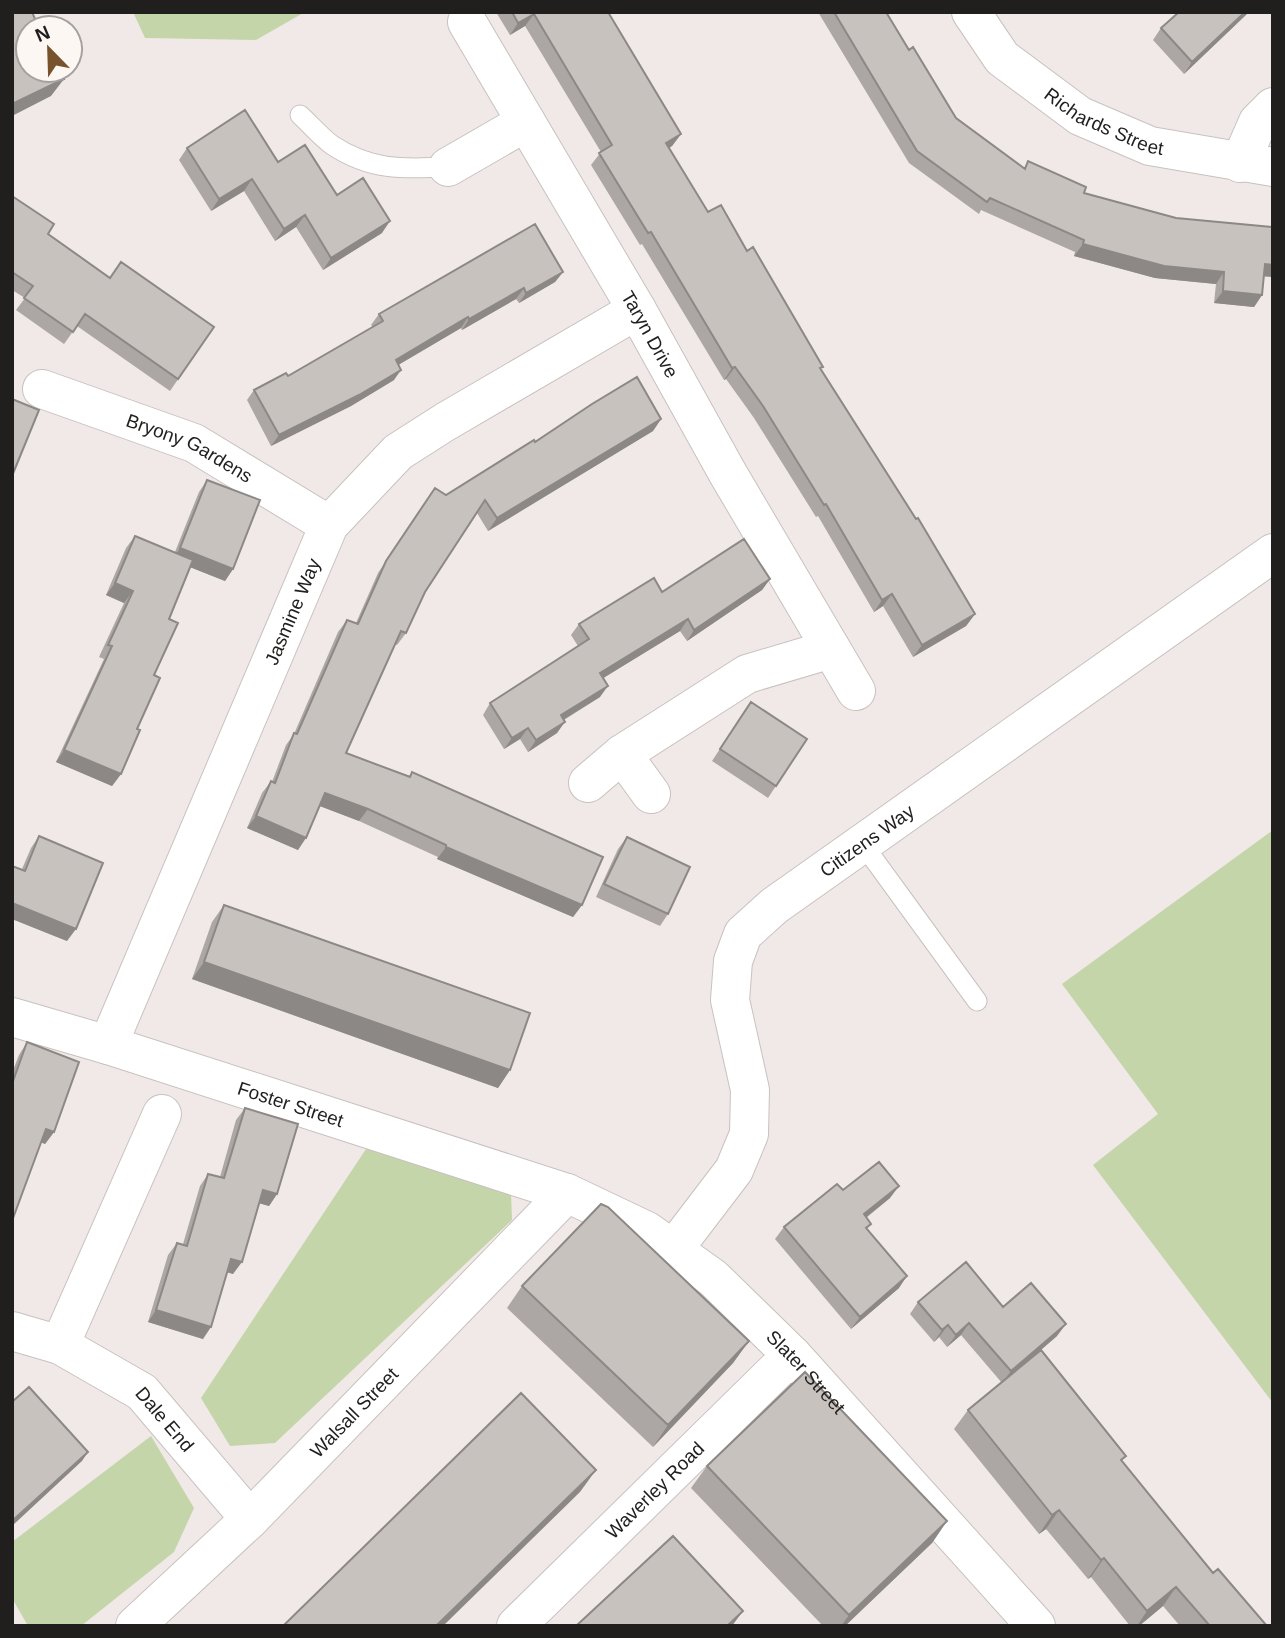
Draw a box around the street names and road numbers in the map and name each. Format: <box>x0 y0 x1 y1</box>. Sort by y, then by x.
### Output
street label: Richards Street <box>1041 83 1166 159</box>
street label: Taryn Drive <box>618 287 683 381</box>
street label: Bryony Gardens <box>124 409 256 486</box>
street label: Jasmine Way <box>260 555 324 668</box>
street label: Citizens Way <box>816 800 918 881</box>
street label: Foster Street <box>235 1077 347 1131</box>
street label: Slater Street <box>762 1326 850 1418</box>
street label: Walsall Street <box>306 1363 402 1461</box>
street label: Dale End <box>132 1382 198 1456</box>
street label: Waverley Road <box>601 1437 708 1543</box>

